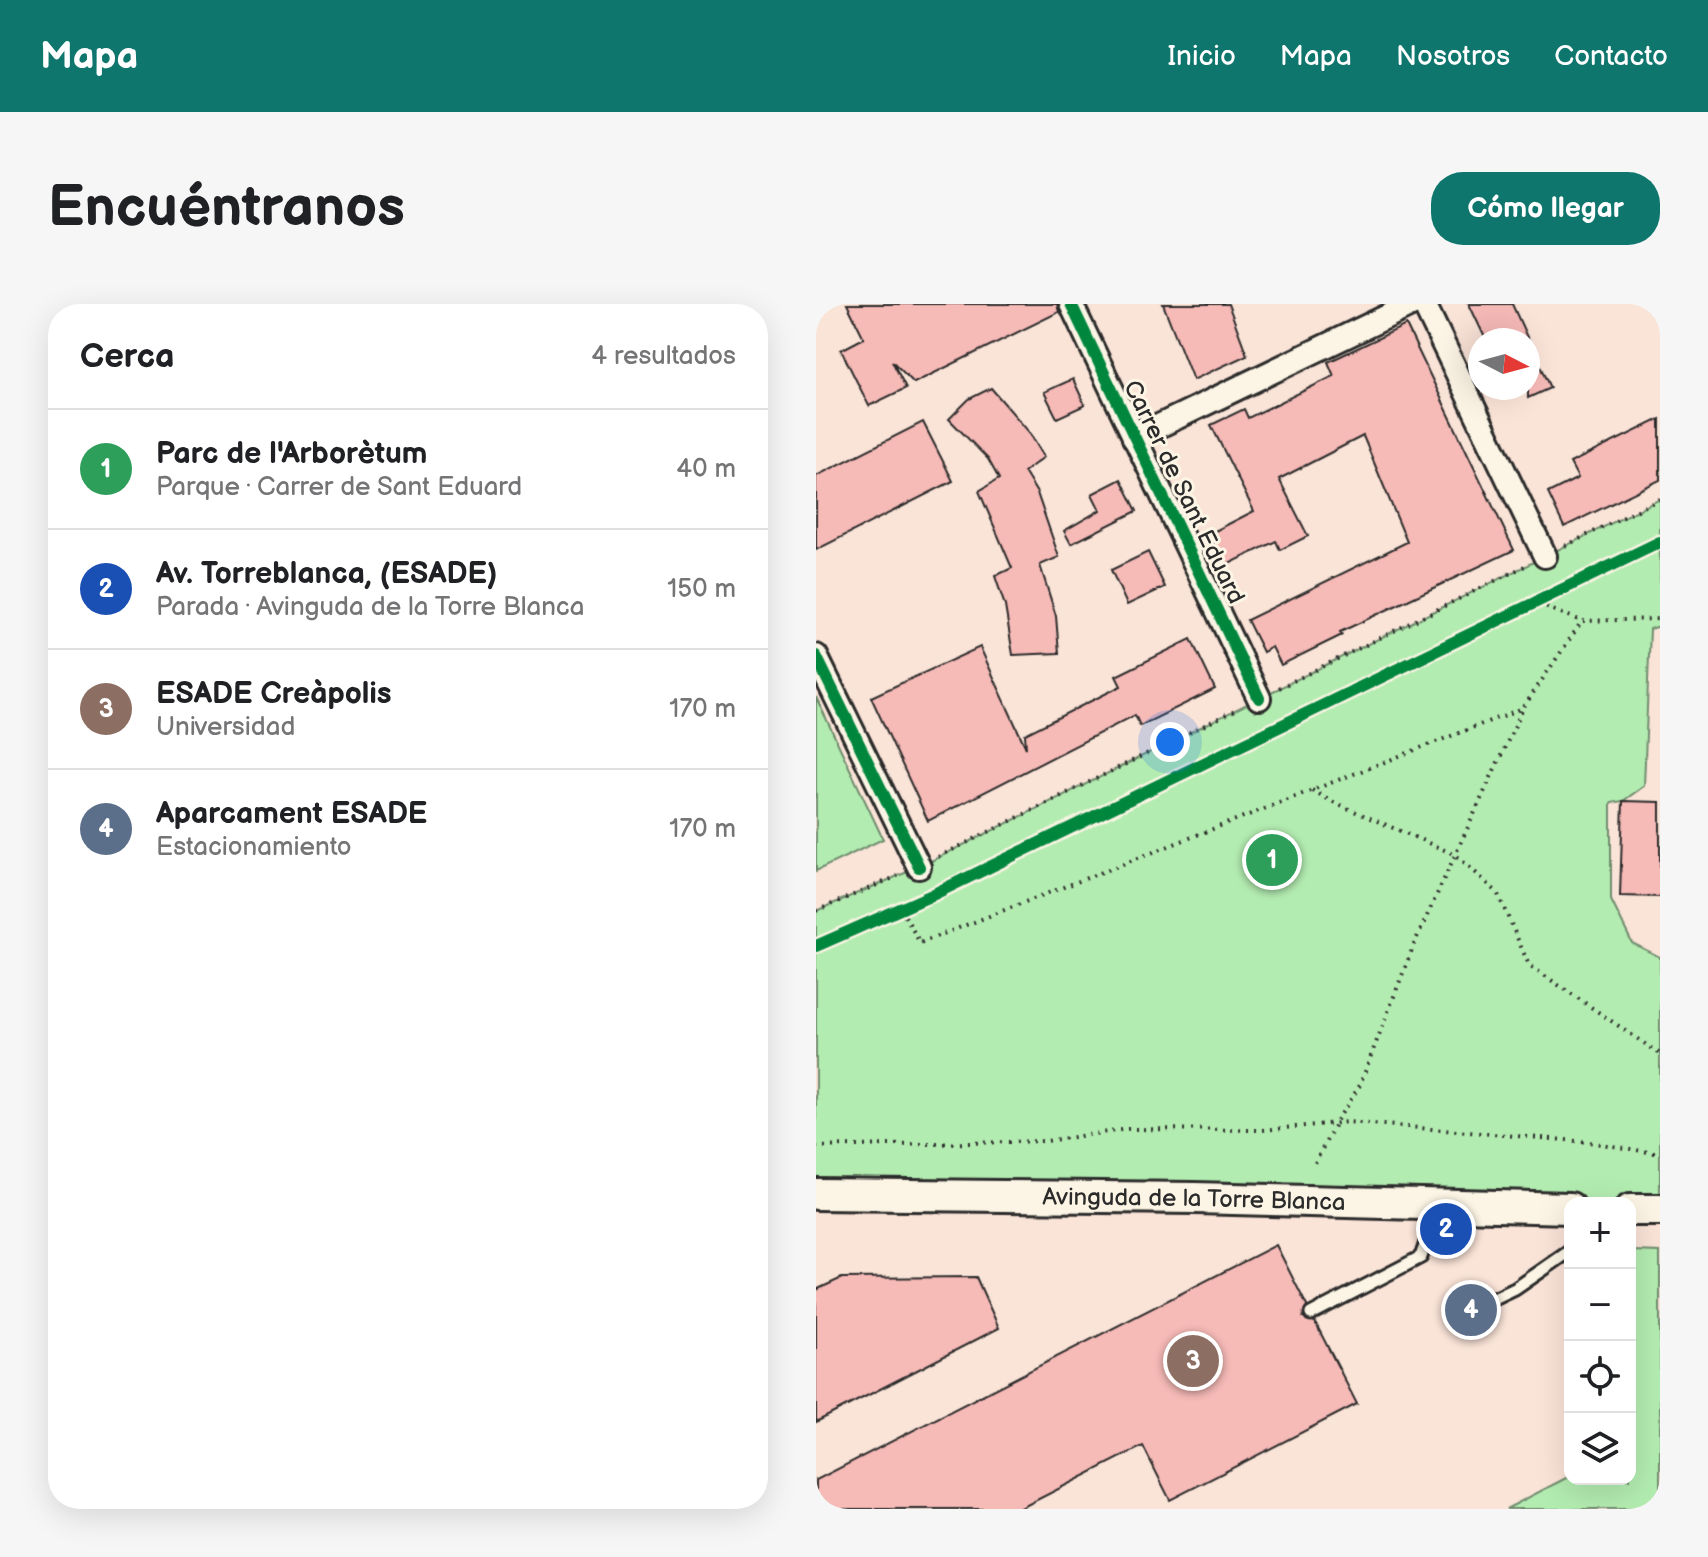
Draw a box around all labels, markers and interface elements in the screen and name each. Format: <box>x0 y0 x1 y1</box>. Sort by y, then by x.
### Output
text: Mapa <box>40 34 138 79</box>
text: Inicio <box>1167 40 1236 73</box>
text: Mapa <box>1280 40 1352 73</box>
text: Nosotros <box>1396 40 1510 73</box>
text: Contacto <box>1554 40 1668 73</box>
button: Cómo llegar <box>1431 172 1660 245</box>
text: Encuéntranos <box>48 175 405 242</box>
north arrow <box>1468 328 1540 400</box>
text: Cerca <box>80 336 175 377</box>
text: 4 resultados <box>591 341 736 372</box>
street label: Carrer de Sant Eduard <box>1117 376 1251 608</box>
text: Parc de l'Arborètum <box>156 436 427 472</box>
text: 1 <box>101 454 111 485</box>
text: 40 m <box>676 454 736 485</box>
text: Parque · Carrer de Sant Eduard <box>156 472 522 503</box>
text: Av. Torreblanca, (ESADE) <box>156 556 497 592</box>
text: 2 <box>98 574 114 605</box>
text: 150 m <box>667 574 736 605</box>
text: Parada · Avinguda de la Torre Blanca <box>156 592 584 623</box>
text: ESADE Creàpolis <box>156 676 392 712</box>
text: 3 <box>98 694 114 725</box>
text: 170 m <box>669 694 736 725</box>
text: Universidad <box>156 712 295 743</box>
your location <box>1150 722 1190 762</box>
text: Aparcament ESADE <box>156 796 427 832</box>
text: 4 <box>98 814 114 845</box>
text: 170 m <box>669 814 736 845</box>
pin: 1 <box>1246 830 1298 890</box>
text: Estacionamiento <box>156 832 352 863</box>
street label: Avinguda de la Torre Blanca <box>1042 1182 1346 1217</box>
map controls <box>1564 1197 1636 1485</box>
button: + <box>1564 1197 1636 1269</box>
pin: 2 <box>1420 1199 1472 1259</box>
button: − <box>1564 1269 1636 1341</box>
pin: 4 <box>1445 1280 1497 1340</box>
pin: 3 <box>1167 1331 1219 1391</box>
button: locate <box>1564 1341 1636 1413</box>
button: layers <box>1564 1413 1636 1485</box>

